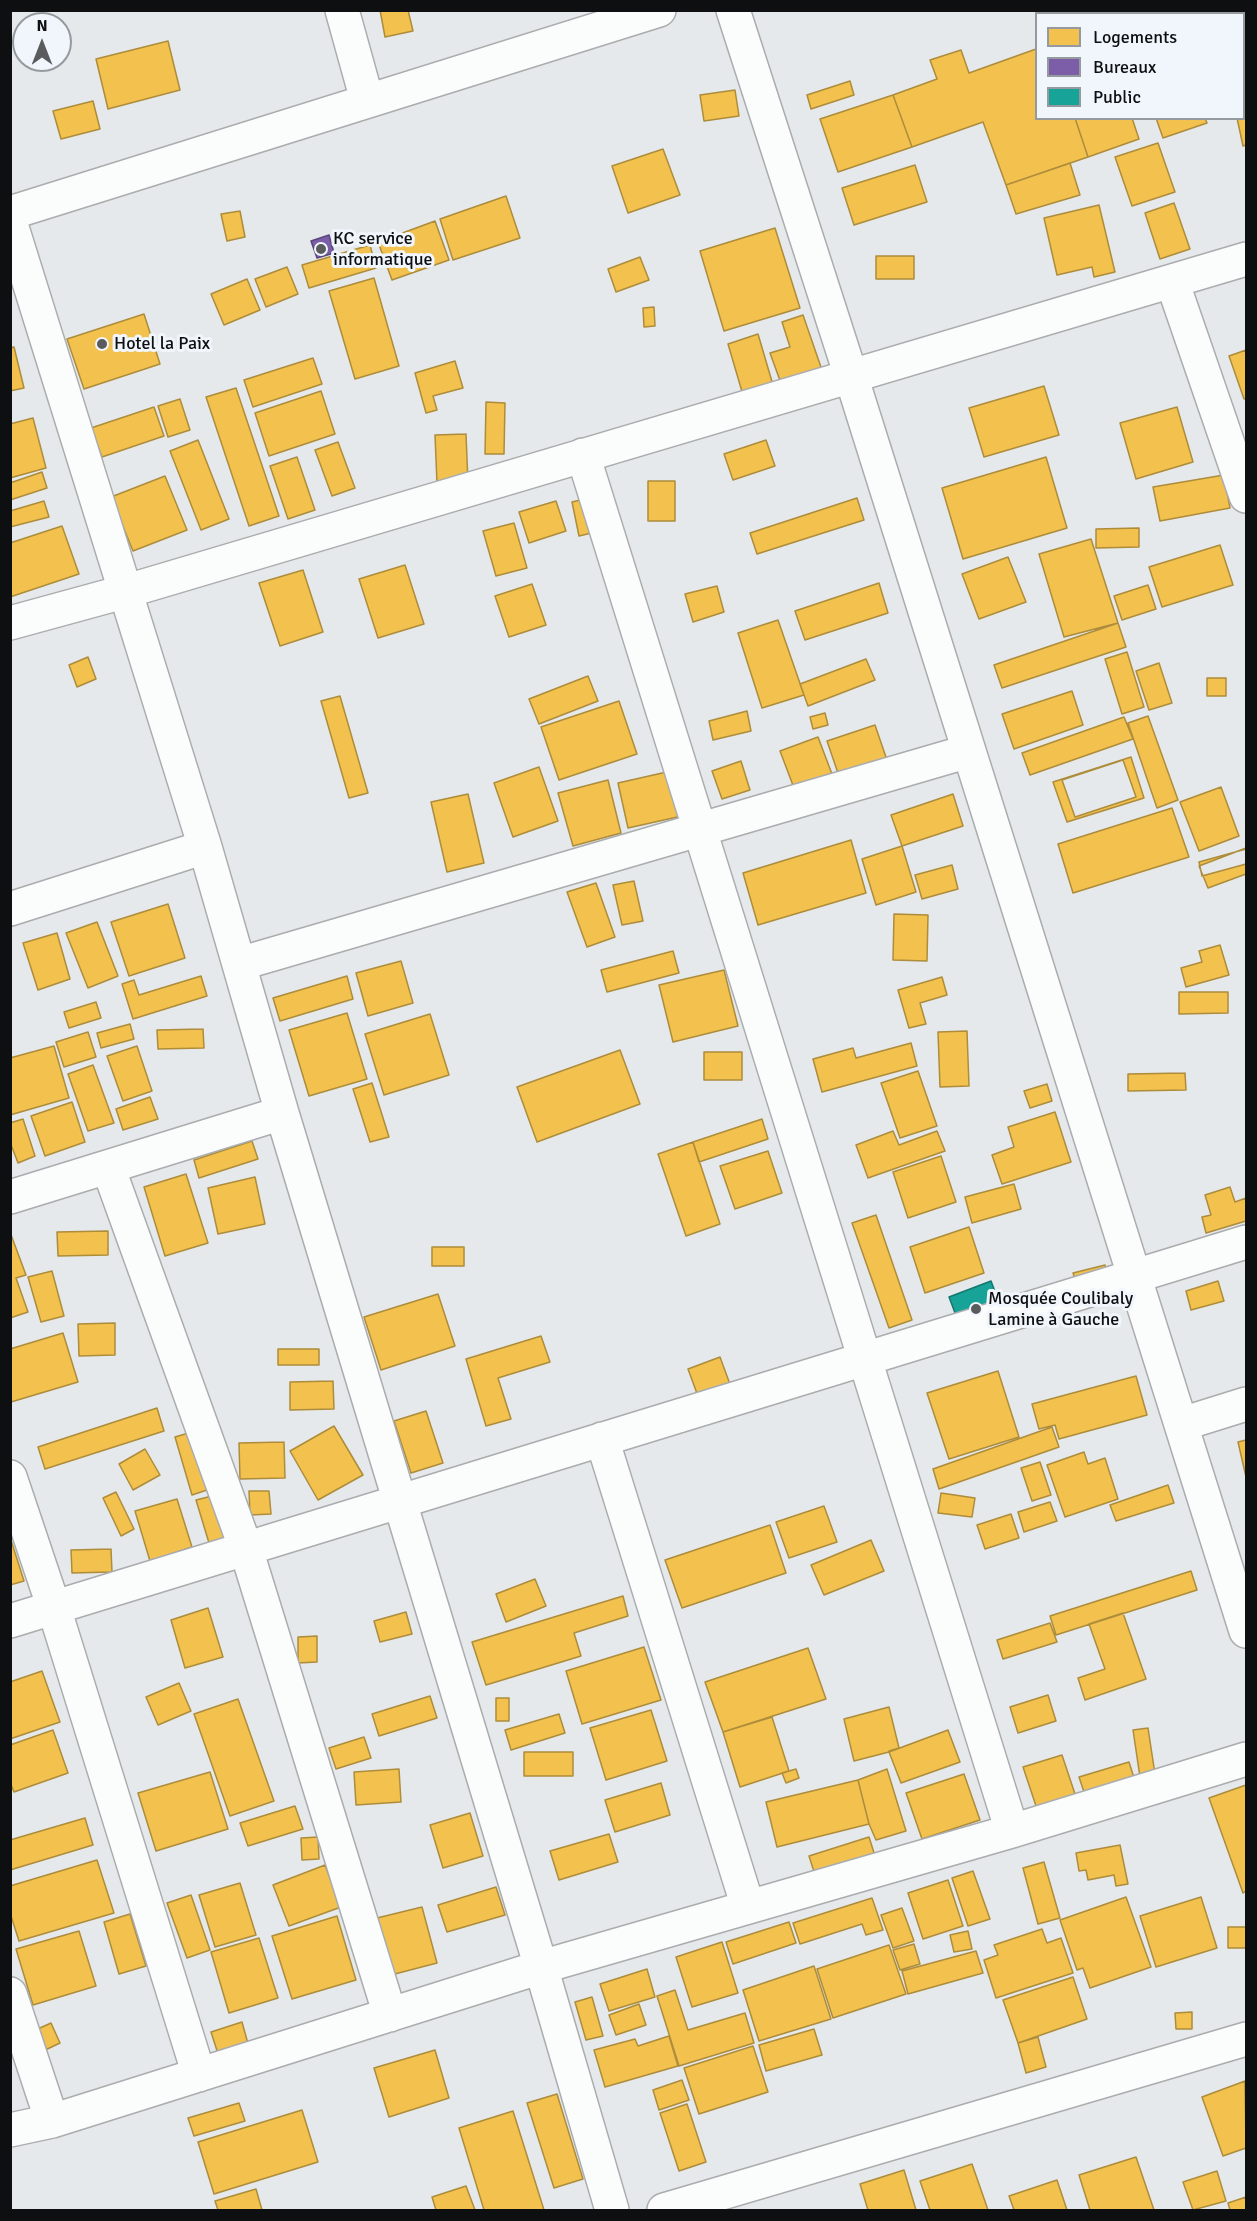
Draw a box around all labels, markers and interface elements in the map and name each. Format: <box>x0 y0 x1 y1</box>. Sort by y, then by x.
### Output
north arrow <box>12 12 72 72</box>
legend <box>1035 12 1245 120</box>
text: N <box>36 16 48 36</box>
text: Logements <box>1093 26 1177 48</box>
text: Bureaux <box>1093 56 1156 78</box>
text: Public <box>1093 86 1141 108</box>
place label: KC service informatique <box>333 228 432 270</box>
marker: KC service informatique <box>314 242 328 256</box>
place label: Hotel la Paix <box>114 333 210 355</box>
marker: Hotel la Paix <box>95 337 109 351</box>
place label: Mosquée Coulibaly Lamine à Gauche <box>988 1288 1133 1330</box>
marker: Mosquée Coulibaly Lamine à Gauche <box>969 1302 983 1316</box>

